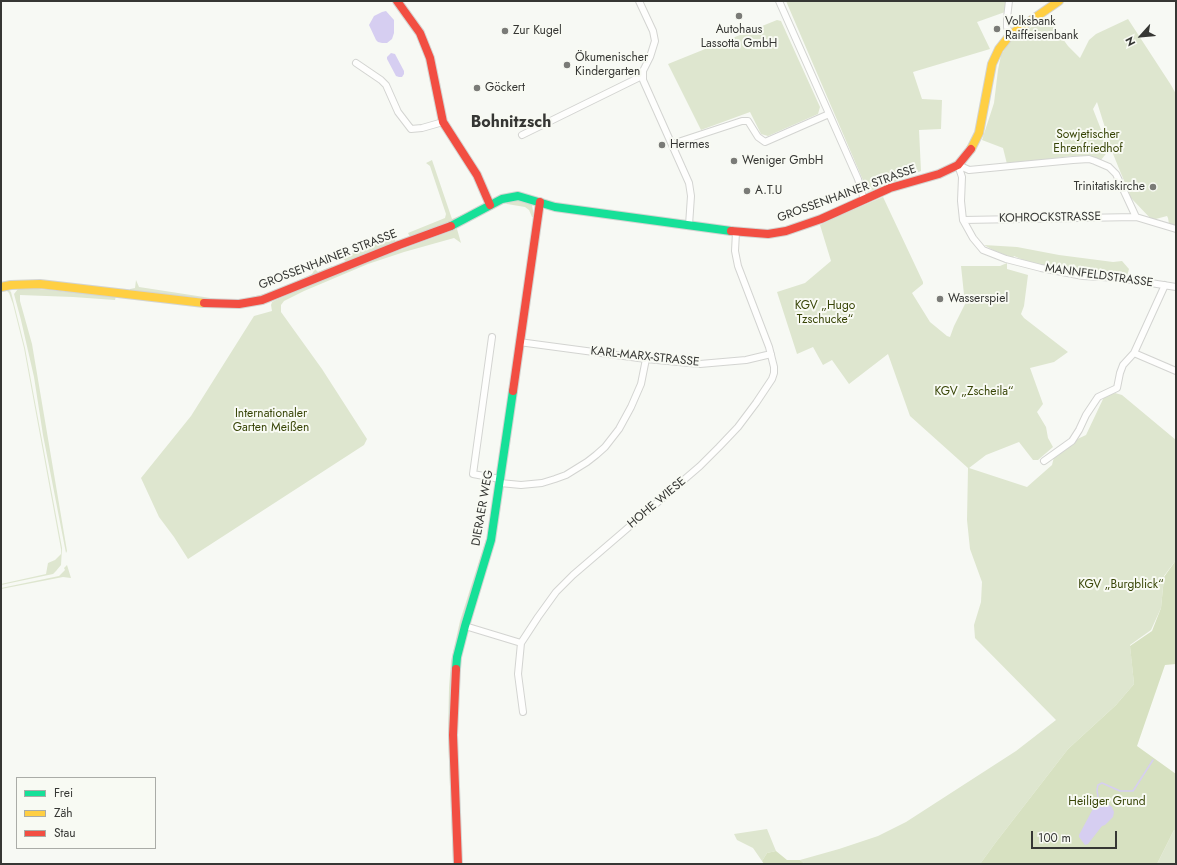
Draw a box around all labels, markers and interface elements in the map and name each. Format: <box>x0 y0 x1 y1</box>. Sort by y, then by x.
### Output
marker: Autohaus Lassotta GmbH <box>734 11 744 21</box>
place label: Volksbank Raiffeisenbank <box>1005 15 1078 43</box>
north arrow <box>1121 16 1161 56</box>
place label: Autohaus Lassotta GmbH <box>701 23 777 51</box>
place label: Zur Kugel <box>513 24 562 38</box>
marker: Volksbank Raiffeisenbank <box>992 24 1002 34</box>
marker: Zur Kugel <box>500 26 510 36</box>
text: N <box>1121 34 1139 49</box>
place label: Ökumenischer Kindergarten <box>575 51 648 79</box>
marker: Ökumenischer Kindergarten <box>562 60 572 70</box>
place label: Göckert <box>485 81 525 95</box>
marker: Göckert <box>472 83 482 93</box>
district label: Bohnitzsch <box>471 113 551 133</box>
park label: Sowjetischer Ehrenfriedhof <box>1053 128 1123 156</box>
place label: Hermes <box>670 138 709 152</box>
marker: Hermes <box>657 140 667 150</box>
place label: Weniger GmbH <box>742 154 823 168</box>
marker: Weniger GmbH <box>729 156 739 166</box>
street label: GROSSENHAINER STRASSE <box>776 162 918 226</box>
place label: Trinitatiskirche <box>1074 180 1145 194</box>
marker: Trinitatiskirche <box>1148 182 1158 192</box>
place label: A.T.U <box>755 184 782 198</box>
marker: A.T.U <box>742 186 752 196</box>
street label: KOHROCKSTRASSE <box>999 210 1101 226</box>
street label: GROSSENHAINER STRASSE <box>257 227 399 293</box>
street label: MANNFELDSTRASSE <box>1044 261 1154 291</box>
place label: Wasserspiel <box>948 292 1008 306</box>
marker: Wasserspiel <box>935 294 945 304</box>
park label: KGV „Hugo Tzschucke“ <box>795 299 855 327</box>
street label: KARL-MARX-STRASSE <box>590 344 700 370</box>
park label: KGV „Zscheila“ <box>935 385 1013 399</box>
park label: Internationaler Garten Meißen <box>233 407 309 435</box>
street label: DIERAER WEG <box>469 469 497 547</box>
street label: HOHE WIESE <box>625 475 689 531</box>
park label: KGV „Burgblick“ <box>1078 578 1164 592</box>
legend <box>16 777 156 849</box>
text: Frei <box>54 784 73 802</box>
park label: Heiliger Grund <box>1068 795 1146 809</box>
text: Zäh <box>54 804 73 822</box>
scale bar <box>1033 823 1119 849</box>
text: Stau <box>54 824 76 842</box>
text: 100 m <box>1038 829 1071 847</box>

